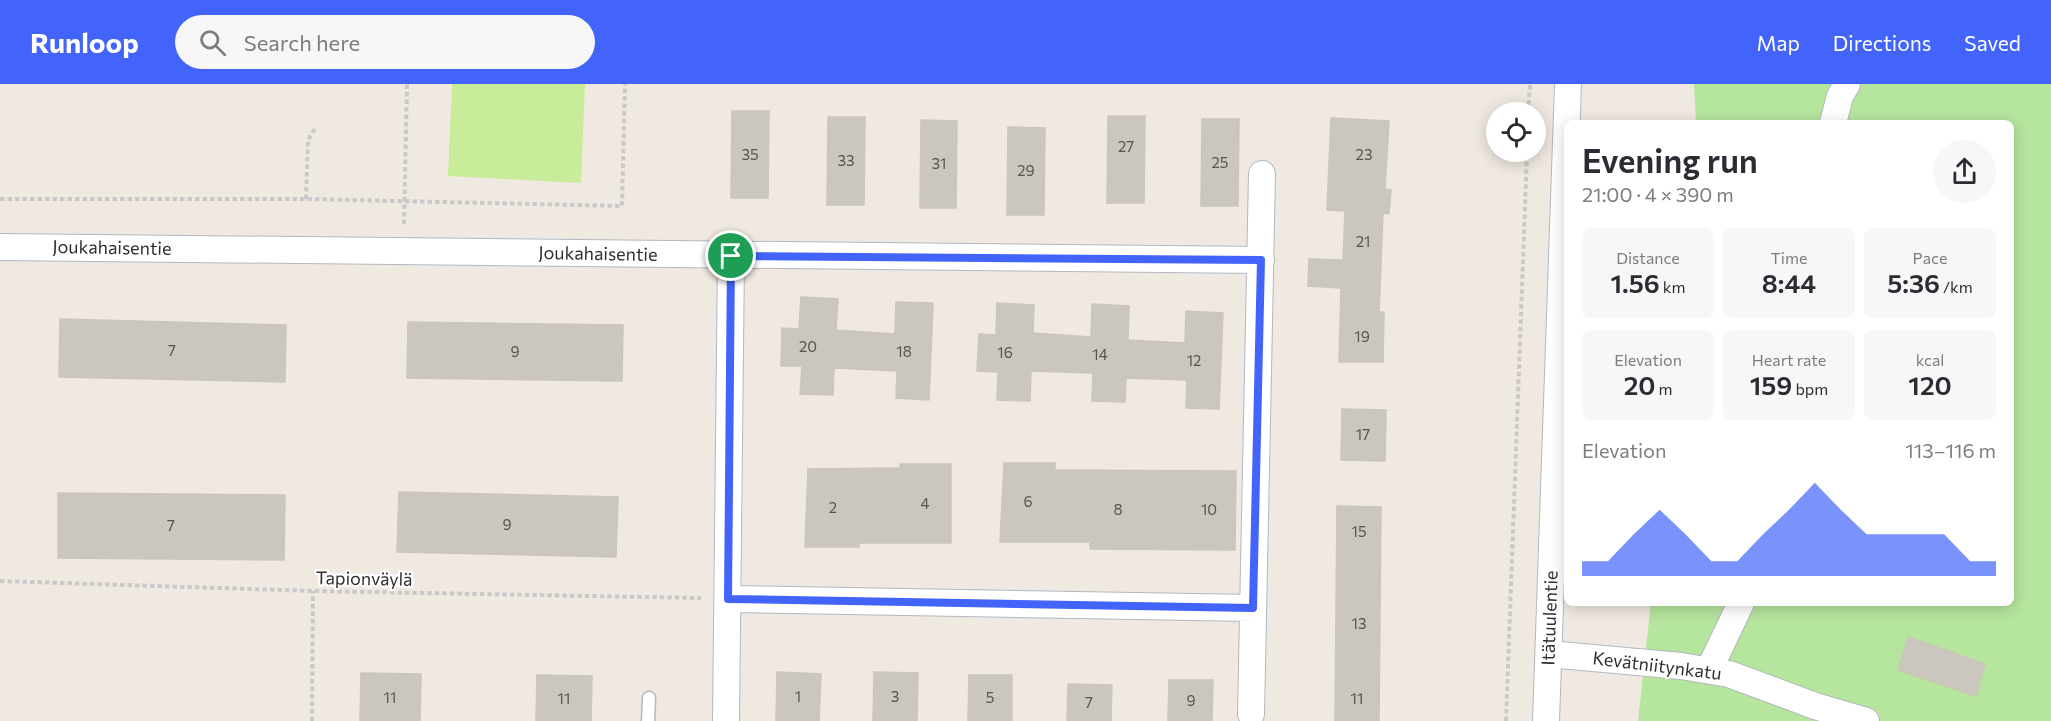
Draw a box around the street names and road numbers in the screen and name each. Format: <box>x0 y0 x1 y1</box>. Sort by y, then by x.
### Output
street label: Joukahaisentie <box>52 235 172 259</box>
street label: Joukahaisentie <box>538 241 658 265</box>
street label: Tapionväylä <box>315 566 413 590</box>
street label: Itätuulentie <box>1536 570 1562 666</box>
street label: Kevätniitynkatu <box>1591 646 1723 684</box>

